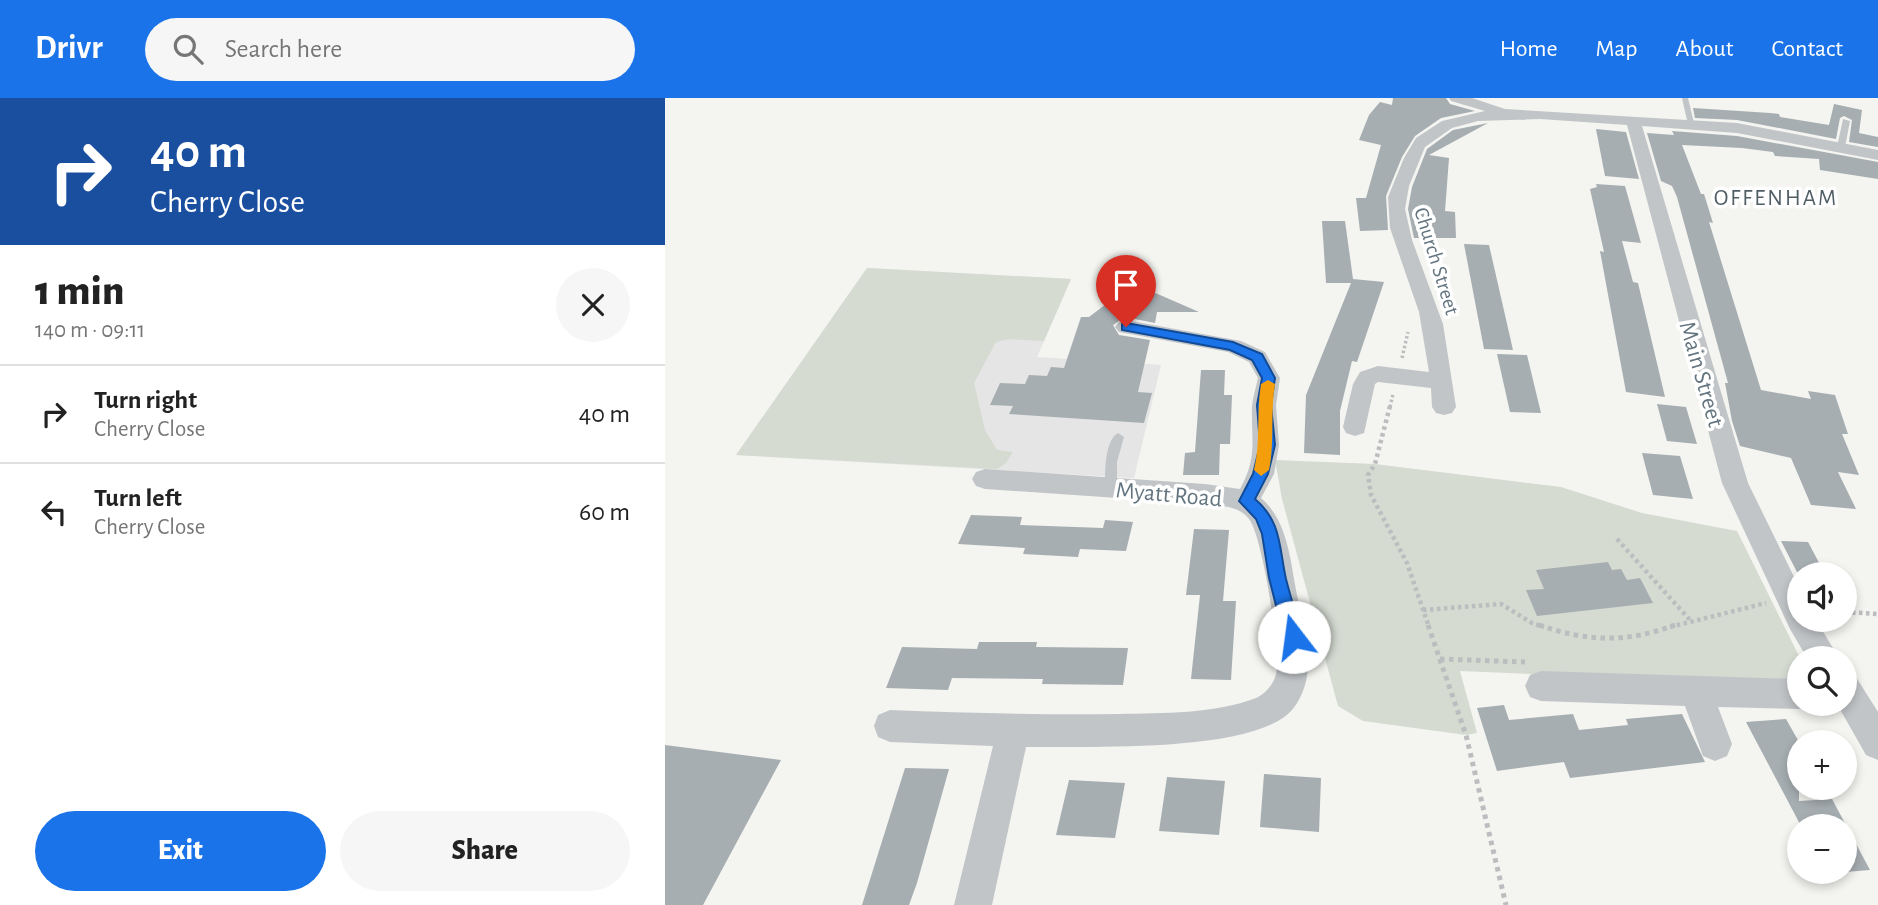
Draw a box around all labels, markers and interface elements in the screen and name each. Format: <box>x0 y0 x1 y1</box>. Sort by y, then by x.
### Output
search box <box>145 18 635 81</box>
icon: search <box>169 30 207 68</box>
text: Drivr <box>35 32 103 65</box>
text: Search here <box>225 36 342 62</box>
text: Home <box>1500 37 1558 61</box>
text: Map <box>1596 37 1638 61</box>
text: About <box>1676 37 1733 61</box>
text: Contact <box>1771 37 1843 61</box>
icon: right <box>35 126 126 217</box>
text: 40 m <box>150 128 247 177</box>
text: Cherry Close <box>150 186 305 218</box>
district label: OFFENHAM <box>1714 187 1838 210</box>
street label: Church Street <box>1410 205 1463 318</box>
pin <box>1096 255 1156 327</box>
icon: arrive <box>1107 266 1145 304</box>
button: close <box>556 268 630 342</box>
text: 1 min <box>35 270 124 312</box>
text: 140 m · 09:11 <box>35 319 145 342</box>
street label: Main Street <box>1675 319 1728 430</box>
text: Turn right <box>94 387 197 413</box>
icon: right <box>35 395 73 433</box>
text: 40 m <box>579 401 630 427</box>
text: Cherry Close <box>94 418 205 441</box>
street label: Myatt Road <box>1115 478 1223 512</box>
text: Turn left <box>94 485 182 511</box>
icon: left <box>35 493 73 531</box>
text: 60 m <box>579 499 630 525</box>
text: Cherry Close <box>94 516 205 539</box>
map controls <box>1787 562 1857 884</box>
button: sound <box>1787 562 1857 632</box>
position arrow <box>1257 600 1331 674</box>
button: search <box>1787 646 1857 716</box>
button: + <box>1787 730 1857 800</box>
button: Exit <box>35 811 326 891</box>
button: Share <box>340 811 630 891</box>
button: − <box>1787 814 1857 884</box>

